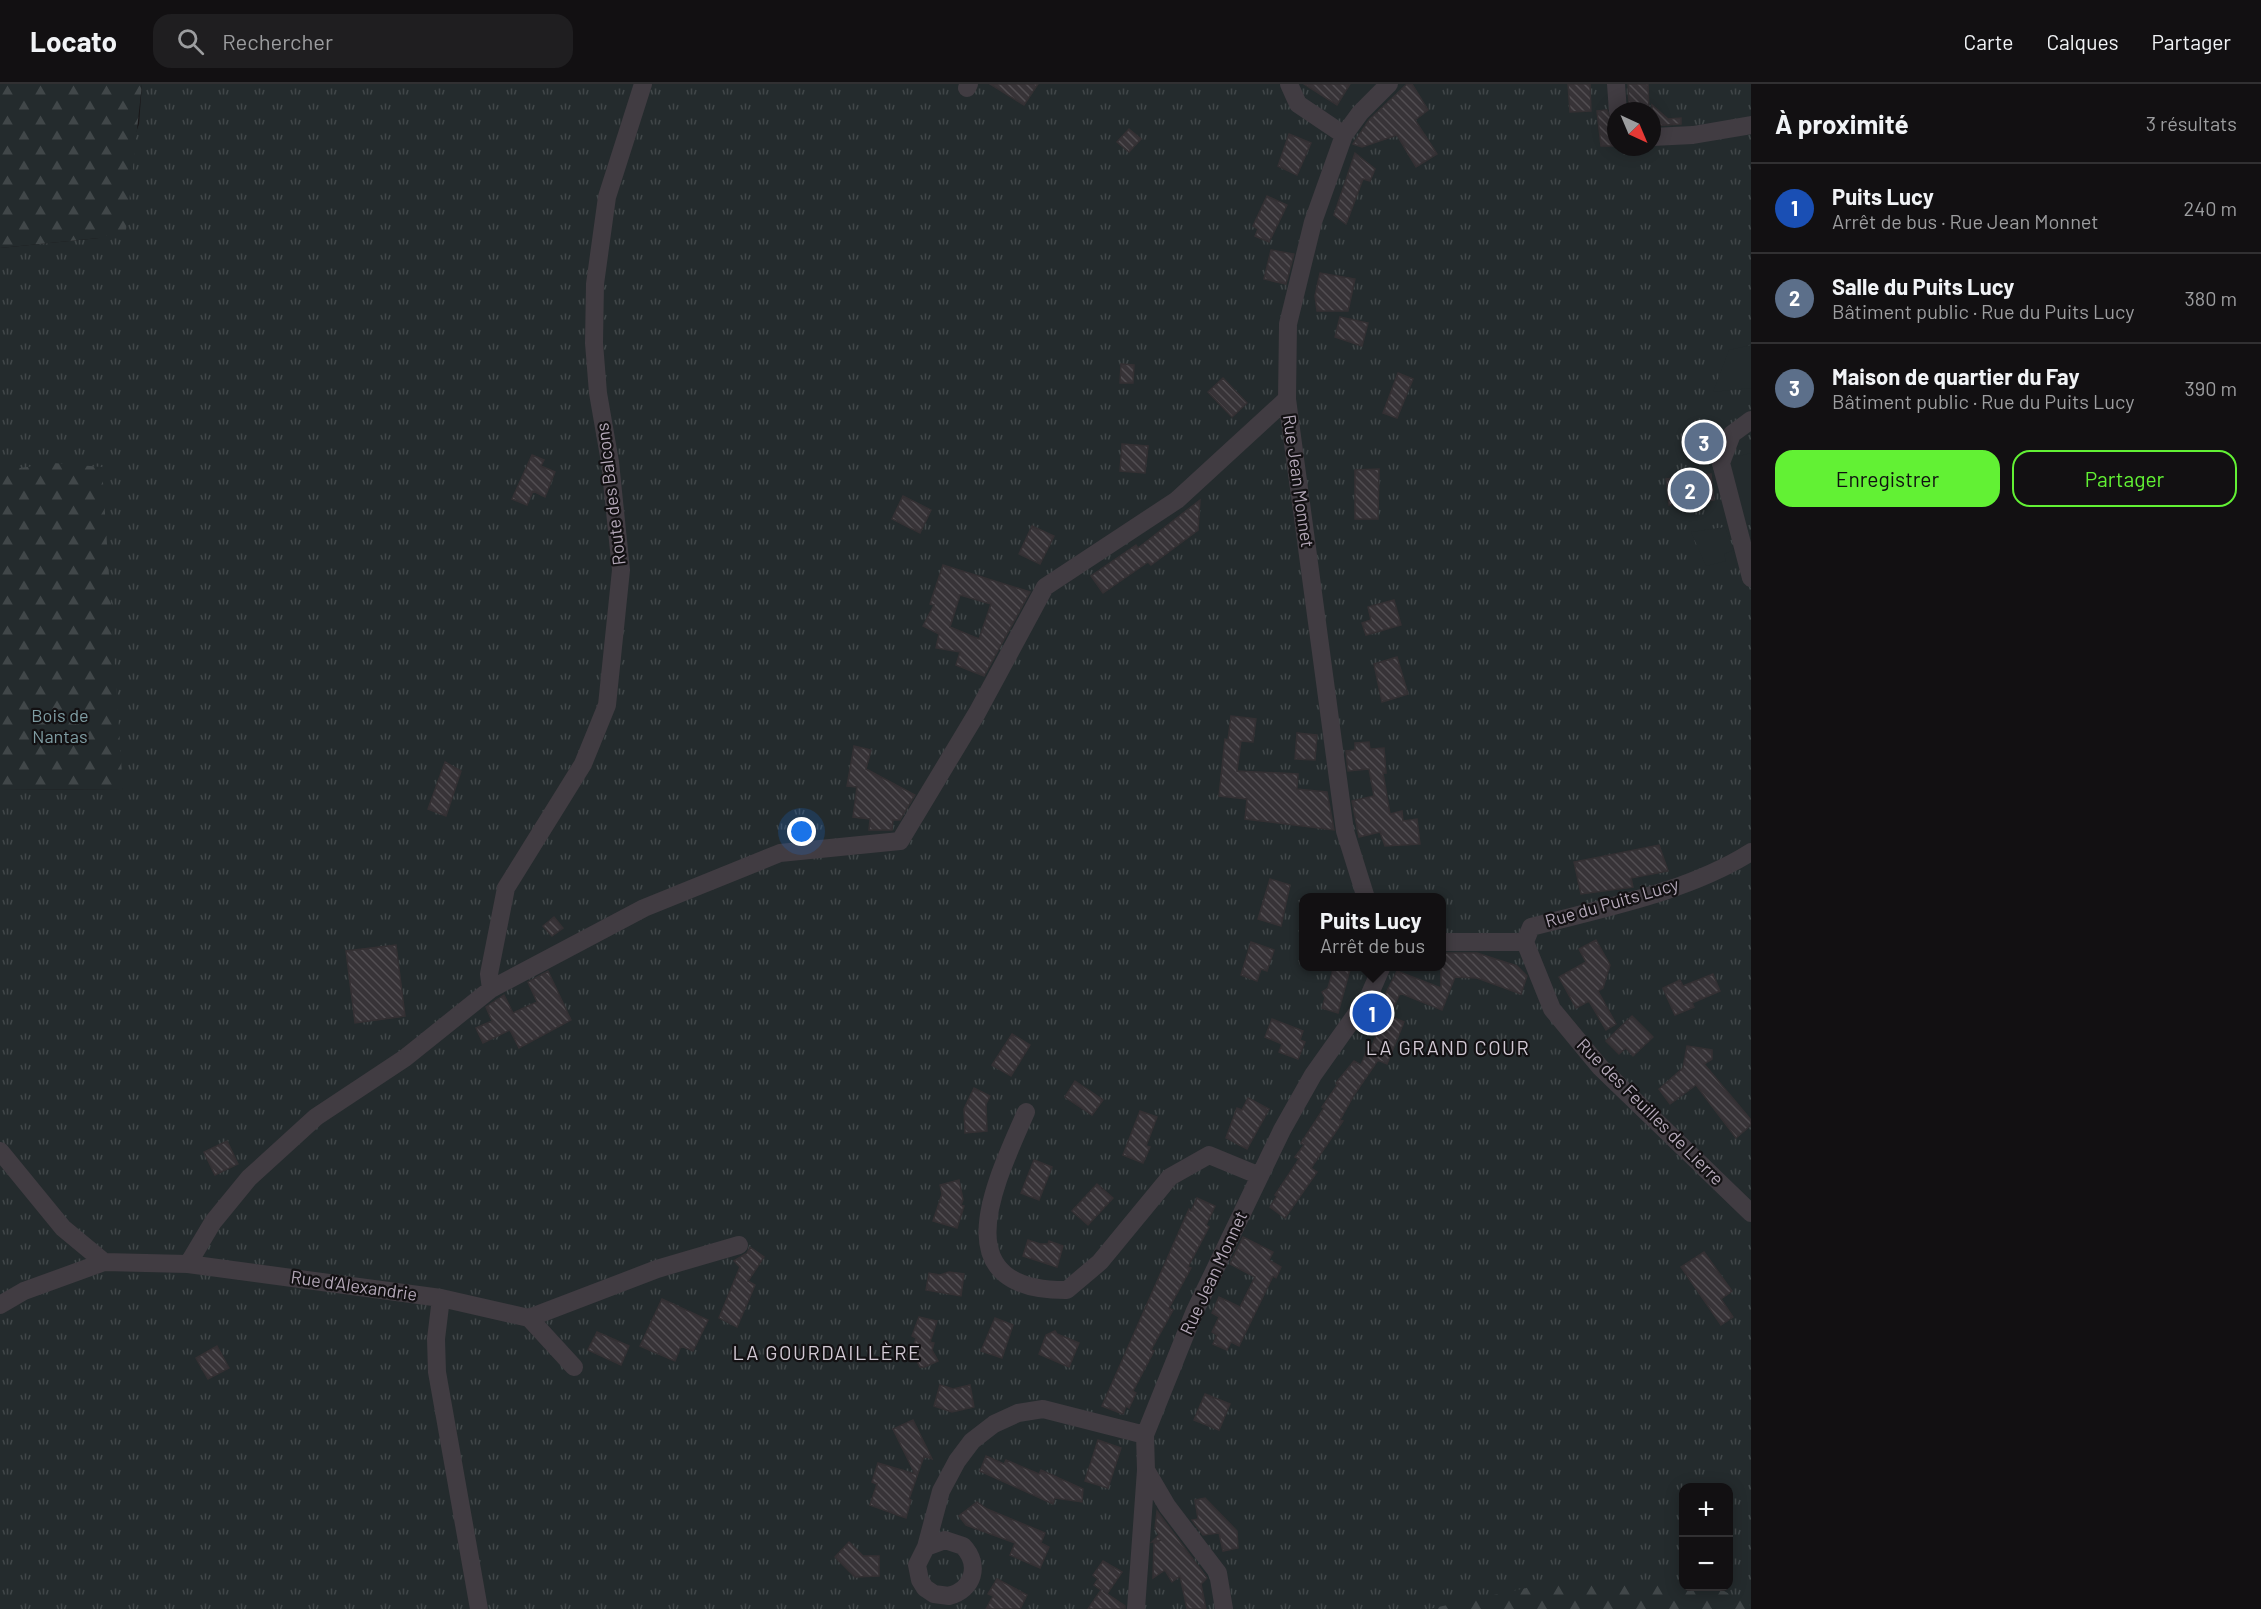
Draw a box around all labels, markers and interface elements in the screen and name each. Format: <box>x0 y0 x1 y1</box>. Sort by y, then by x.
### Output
search box <box>153 14 573 68</box>
text: Locato <box>30 24 117 58</box>
icon: search <box>174 25 207 58</box>
text: Rechercher <box>222 28 333 54</box>
text: Carte <box>1964 29 2013 54</box>
text: Calques <box>2046 29 2119 54</box>
text: Partager <box>2152 29 2231 54</box>
north arrow <box>1607 102 1661 156</box>
text: À proximité <box>1775 108 1909 139</box>
text: 3 résultats <box>2146 111 2237 135</box>
text: Puits Lucy <box>1832 183 1934 209</box>
text: 1 <box>1791 196 1798 220</box>
text: 240 m <box>2183 196 2237 220</box>
text: Arrêt de bus · Rue Jean Monnet <box>1832 209 2099 233</box>
text: Salle du Puits Lucy <box>1832 273 2014 299</box>
text: 2 <box>1789 286 1800 310</box>
text: 380 m <box>2184 286 2237 310</box>
text: Bâtiment public · Rue du Puits Lucy <box>1832 299 2135 323</box>
text: Maison de quartier du Fay <box>1832 363 2080 389</box>
text: 3 <box>1789 376 1800 400</box>
text: 390 m <box>2184 376 2237 400</box>
text: Bâtiment public · Rue du Puits Lucy <box>1832 389 2135 413</box>
street label: Rue Jean Monnet <box>1279 413 1319 549</box>
pin: 3 <box>1684 420 1724 464</box>
street label: Route des Balcons <box>590 422 630 567</box>
button: Enregistrer <box>1775 450 2000 507</box>
button: Partager <box>2012 450 2237 507</box>
pin: 2 <box>1670 468 1710 512</box>
park label: Bois de Nantas <box>31 704 89 747</box>
your location <box>787 817 816 846</box>
street label: Rue du Puits Lucy <box>1542 872 1681 932</box>
popup <box>1299 893 1446 971</box>
text: Puits Lucy <box>1320 907 1422 933</box>
text: Arrêt de bus <box>1320 933 1425 957</box>
pin: 1 <box>1352 990 1392 1036</box>
street label: Rue des Feuilles de Lierre <box>1573 1033 1729 1189</box>
district label: LA GRAND COUR <box>1366 1035 1530 1059</box>
street label: Rue Jean Monnet <box>1175 1207 1251 1338</box>
street label: Rue d’Alexandrie <box>289 1265 419 1305</box>
district label: LA GOURDAILLÈRE <box>732 1340 922 1364</box>
map controls <box>1679 1483 1733 1591</box>
button: + <box>1679 1483 1733 1537</box>
button: − <box>1679 1537 1733 1591</box>

